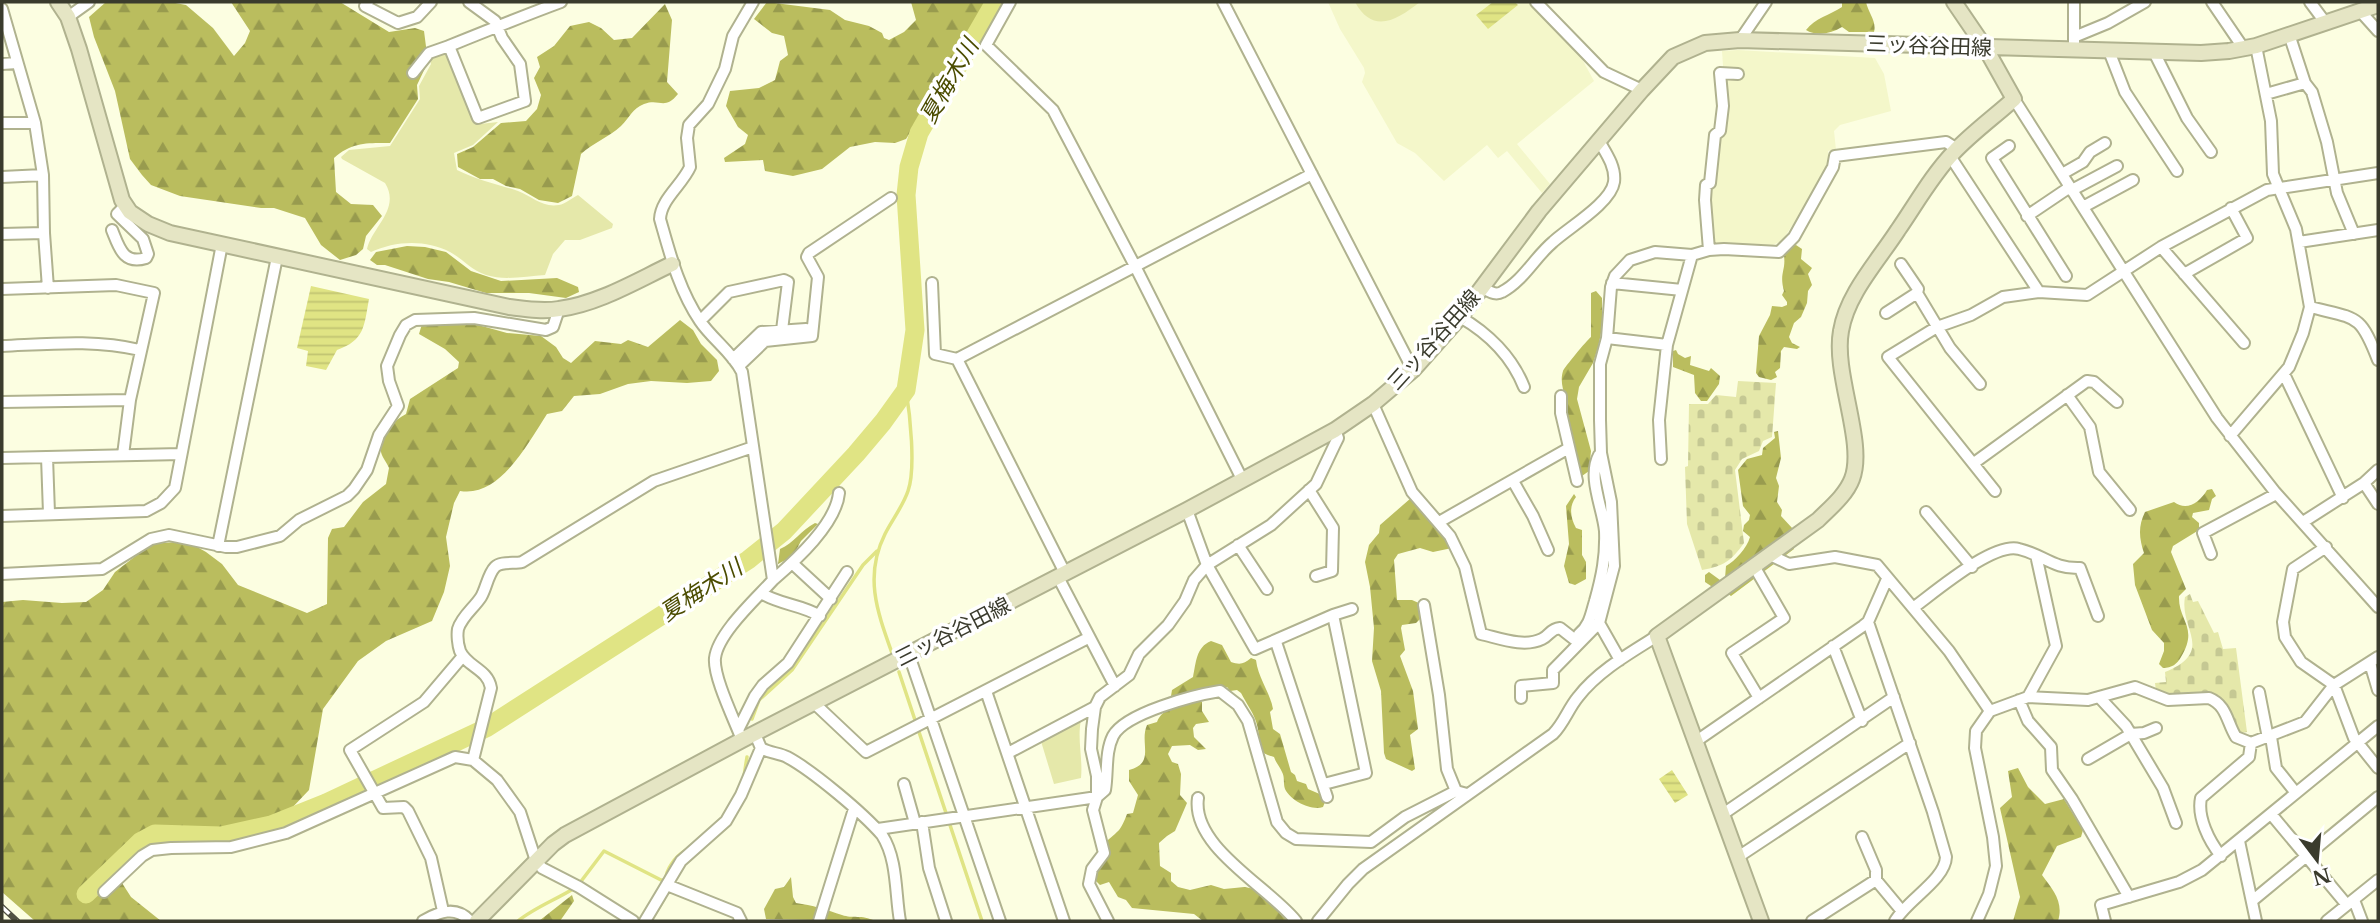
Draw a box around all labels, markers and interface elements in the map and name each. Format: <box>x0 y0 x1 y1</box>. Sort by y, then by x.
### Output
street label: 三ッ谷谷田線 <box>1866 31 1992 61</box>
water label: 夏梅木川 <box>914 32 986 128</box>
street label: 三ッ谷谷田線 <box>1382 284 1486 396</box>
water label: 夏梅木川 <box>655 552 750 627</box>
street label: 三ッ谷谷田線 <box>891 592 1015 672</box>
north arrow <box>2282 825 2352 895</box>
text: N <box>2310 862 2333 889</box>

